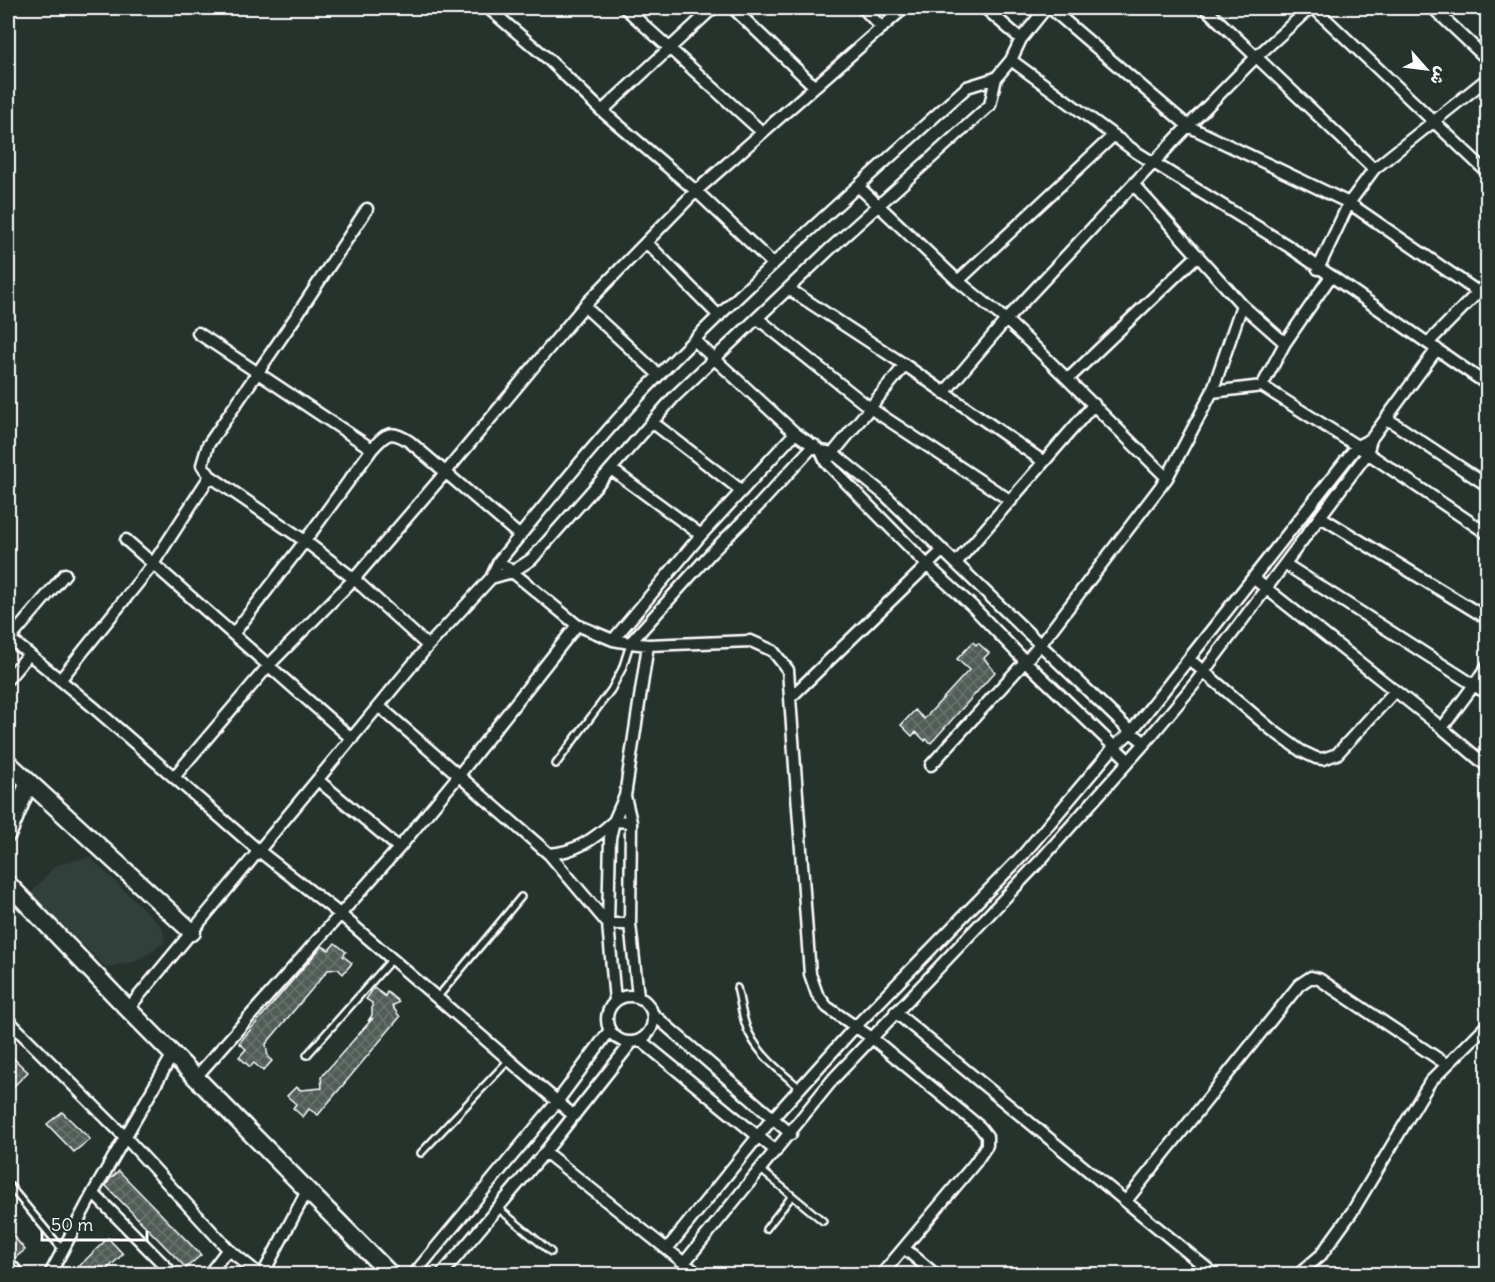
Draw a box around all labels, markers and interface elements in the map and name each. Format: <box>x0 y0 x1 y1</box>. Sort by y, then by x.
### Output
north arrow <box>1396 39 1456 99</box>
text: ش <box>1426 64 1452 89</box>
scale bar <box>42 1204 147 1242</box>
text: 50 m <box>51 1213 93 1236</box>

